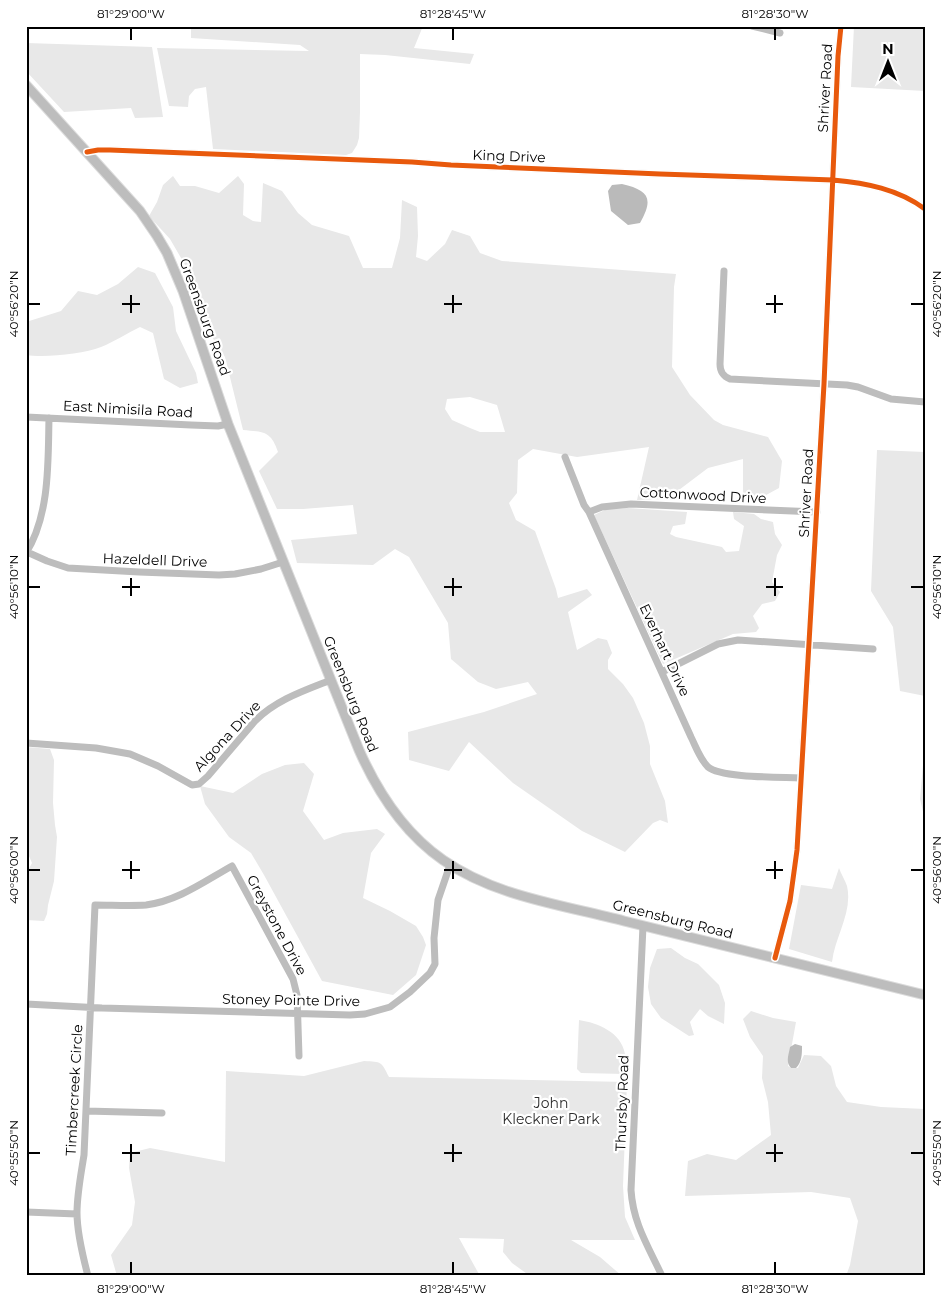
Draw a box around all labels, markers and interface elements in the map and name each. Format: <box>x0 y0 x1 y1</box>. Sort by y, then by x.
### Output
text: 81°29'00"W <box>97 6 165 21</box>
text: 81°28'45"W <box>420 6 486 21</box>
text: 81°28'30"W <box>741 6 809 21</box>
north arrow <box>864 38 914 88</box>
text: N <box>882 40 894 58</box>
street label: Shriver Road <box>814 43 836 133</box>
street label: King Drive <box>472 146 546 166</box>
street label: Greensburg Road <box>175 256 235 378</box>
text: 40°56'20"N <box>6 271 21 337</box>
text: 40°56'20"N <box>929 271 944 337</box>
street label: East Nimisila Road <box>62 397 194 421</box>
street label: Shriver Road <box>795 448 817 538</box>
street label: Cottonwood Drive <box>639 483 767 507</box>
street label: Hazeldell Drive <box>102 549 208 571</box>
text: 40°56'10"N <box>6 555 21 619</box>
text: 40°56'10"N <box>929 555 944 619</box>
street label: Everhart Drive <box>636 601 694 699</box>
street label: Greensburg Road <box>319 633 383 755</box>
street label: Algona Drive <box>190 697 264 775</box>
text: 40°56'00"N <box>6 836 21 904</box>
text: 40°56'00"N <box>929 836 944 904</box>
street label: Greystone Drive <box>243 872 311 978</box>
street label: Greensburg Road <box>611 895 735 943</box>
street label: Stoney Pointe Drive <box>222 990 360 1010</box>
street label: Timbercreek Circle <box>62 1024 86 1156</box>
street label: Thursby Road <box>611 1054 633 1152</box>
park label: John Kleckner Park <box>502 1094 600 1128</box>
text: 40°55'50"N <box>6 1120 21 1186</box>
text: 40°55'50"N <box>929 1120 944 1186</box>
text: 81°29'00"W <box>97 1281 165 1296</box>
text: 81°28'45"W <box>420 1281 486 1296</box>
text: 81°28'30"W <box>741 1281 809 1296</box>

